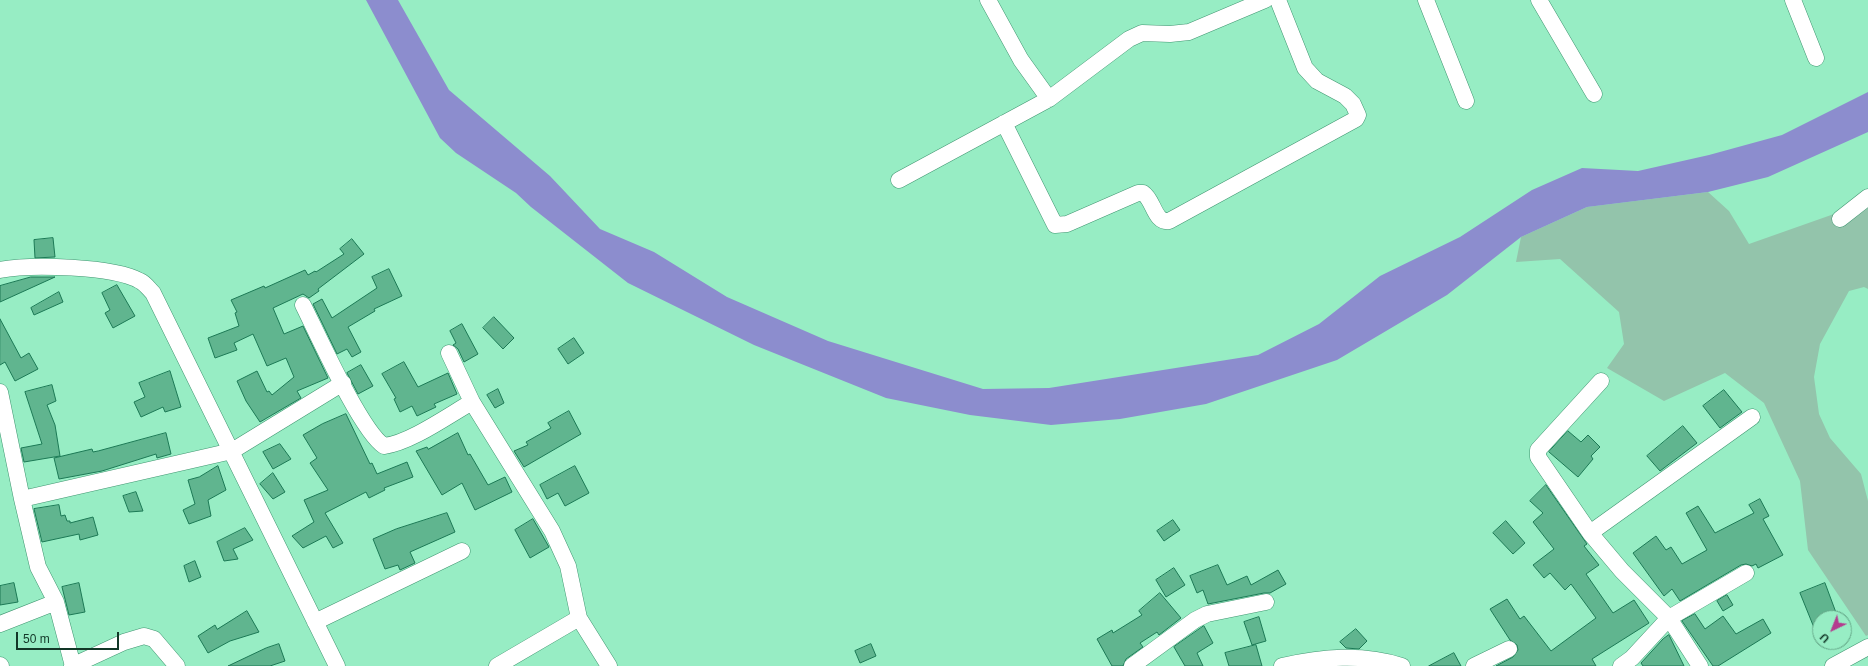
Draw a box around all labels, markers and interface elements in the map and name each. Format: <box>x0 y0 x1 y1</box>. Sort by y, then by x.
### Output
north arrow <box>1812 610 1852 650</box>
scale bar <box>18 624 121 650</box>
text: U <box>1818 631 1832 645</box>
text: 50 m <box>23 632 50 646</box>

